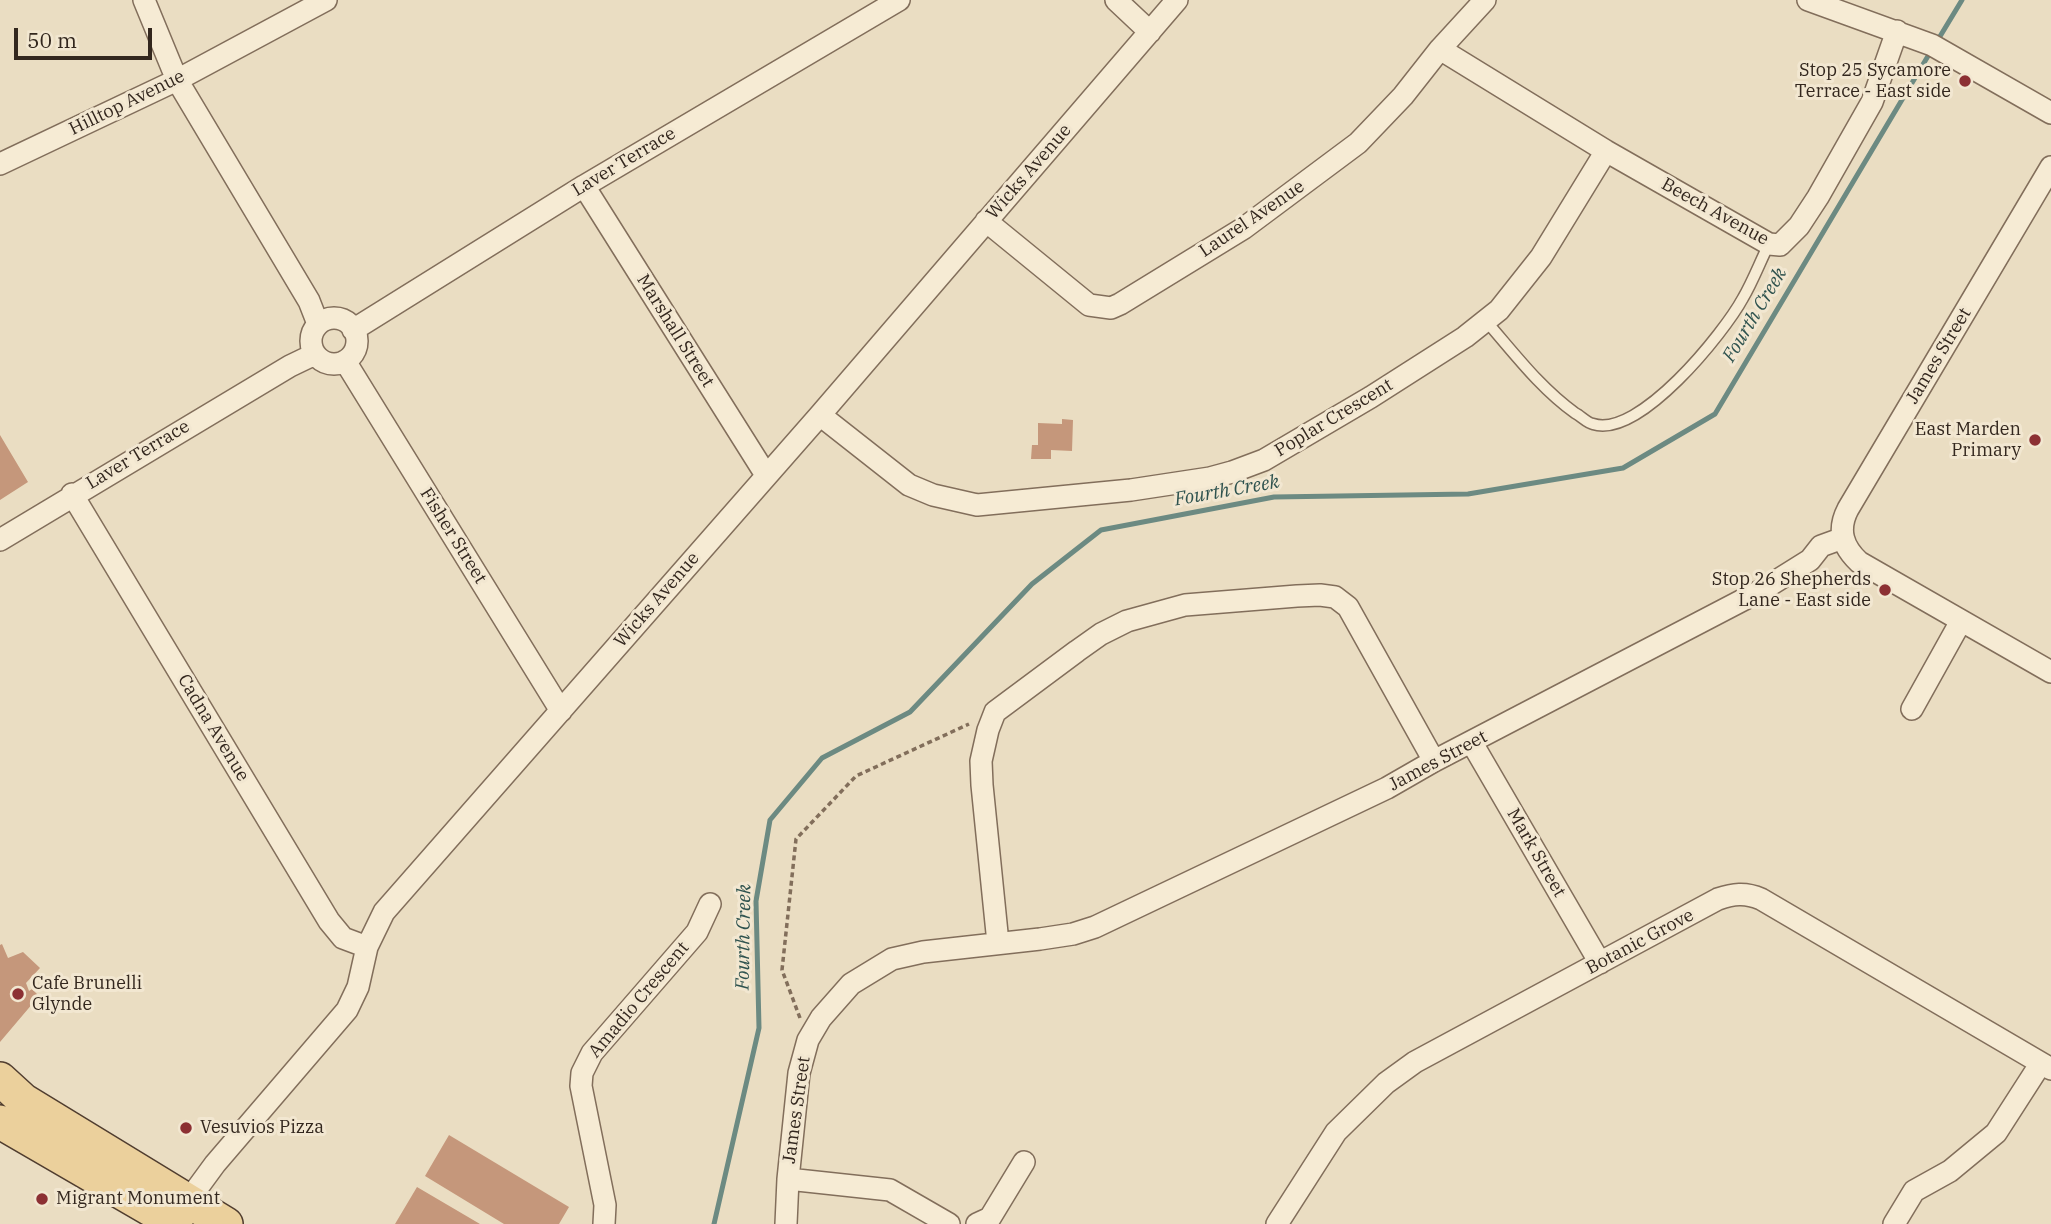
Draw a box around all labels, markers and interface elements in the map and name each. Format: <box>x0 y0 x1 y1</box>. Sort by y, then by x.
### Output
scale bar <box>18 14 156 58</box>
text: 50 m <box>27 26 77 54</box>
place label: Stop 25 Sycamore Terrace - East side <box>1795 60 1951 102</box>
street label: Hilltop Avenue <box>66 66 188 140</box>
marker: Stop 25 Sycamore Terrace - East side <box>1957 73 1973 89</box>
street label: Wicks Avenue <box>982 120 1076 224</box>
street label: Laver Terrace <box>568 123 680 201</box>
street label: Beech Avenue <box>1658 174 1772 250</box>
street label: Laurel Avenue <box>1195 176 1309 262</box>
water label: Fourth Creek <box>1718 264 1792 366</box>
street label: Marshall Street <box>632 271 718 391</box>
street label: James Street <box>1902 304 1976 408</box>
street label: Poplar Crescent <box>1271 374 1397 462</box>
street label: Laver Terrace <box>82 416 194 494</box>
place label: East Marden Primary <box>1915 419 2021 462</box>
marker: East Marden Primary <box>2027 432 2043 448</box>
water label: Fourth Creek <box>1173 471 1281 511</box>
street label: Fisher Street <box>415 484 491 588</box>
street label: Wicks Avenue <box>610 548 704 652</box>
place label: Stop 26 Shepherds Lane - East side <box>1712 569 1871 612</box>
marker: Stop 26 Shepherds Lane - East side <box>1877 582 1893 598</box>
street label: Cadna Avenue <box>173 671 253 785</box>
street label: James Street <box>1385 726 1491 796</box>
street label: Mark Street <box>1502 805 1570 901</box>
water label: Fourth Creek <box>732 884 756 990</box>
street label: Botanic Grove <box>1582 905 1698 979</box>
street label: Amadio Crescent <box>584 938 694 1062</box>
place label: Cafe Brunelli Glynde <box>32 973 142 1016</box>
marker: Cafe Brunelli Glynde <box>10 986 26 1002</box>
street label: James Street <box>779 1055 815 1165</box>
place label: Vesuvios Pizza <box>200 1117 324 1139</box>
marker: Vesuvios Pizza <box>178 1120 194 1136</box>
place label: Migrant Monument <box>56 1188 220 1210</box>
marker: Migrant Monument <box>34 1191 50 1207</box>

